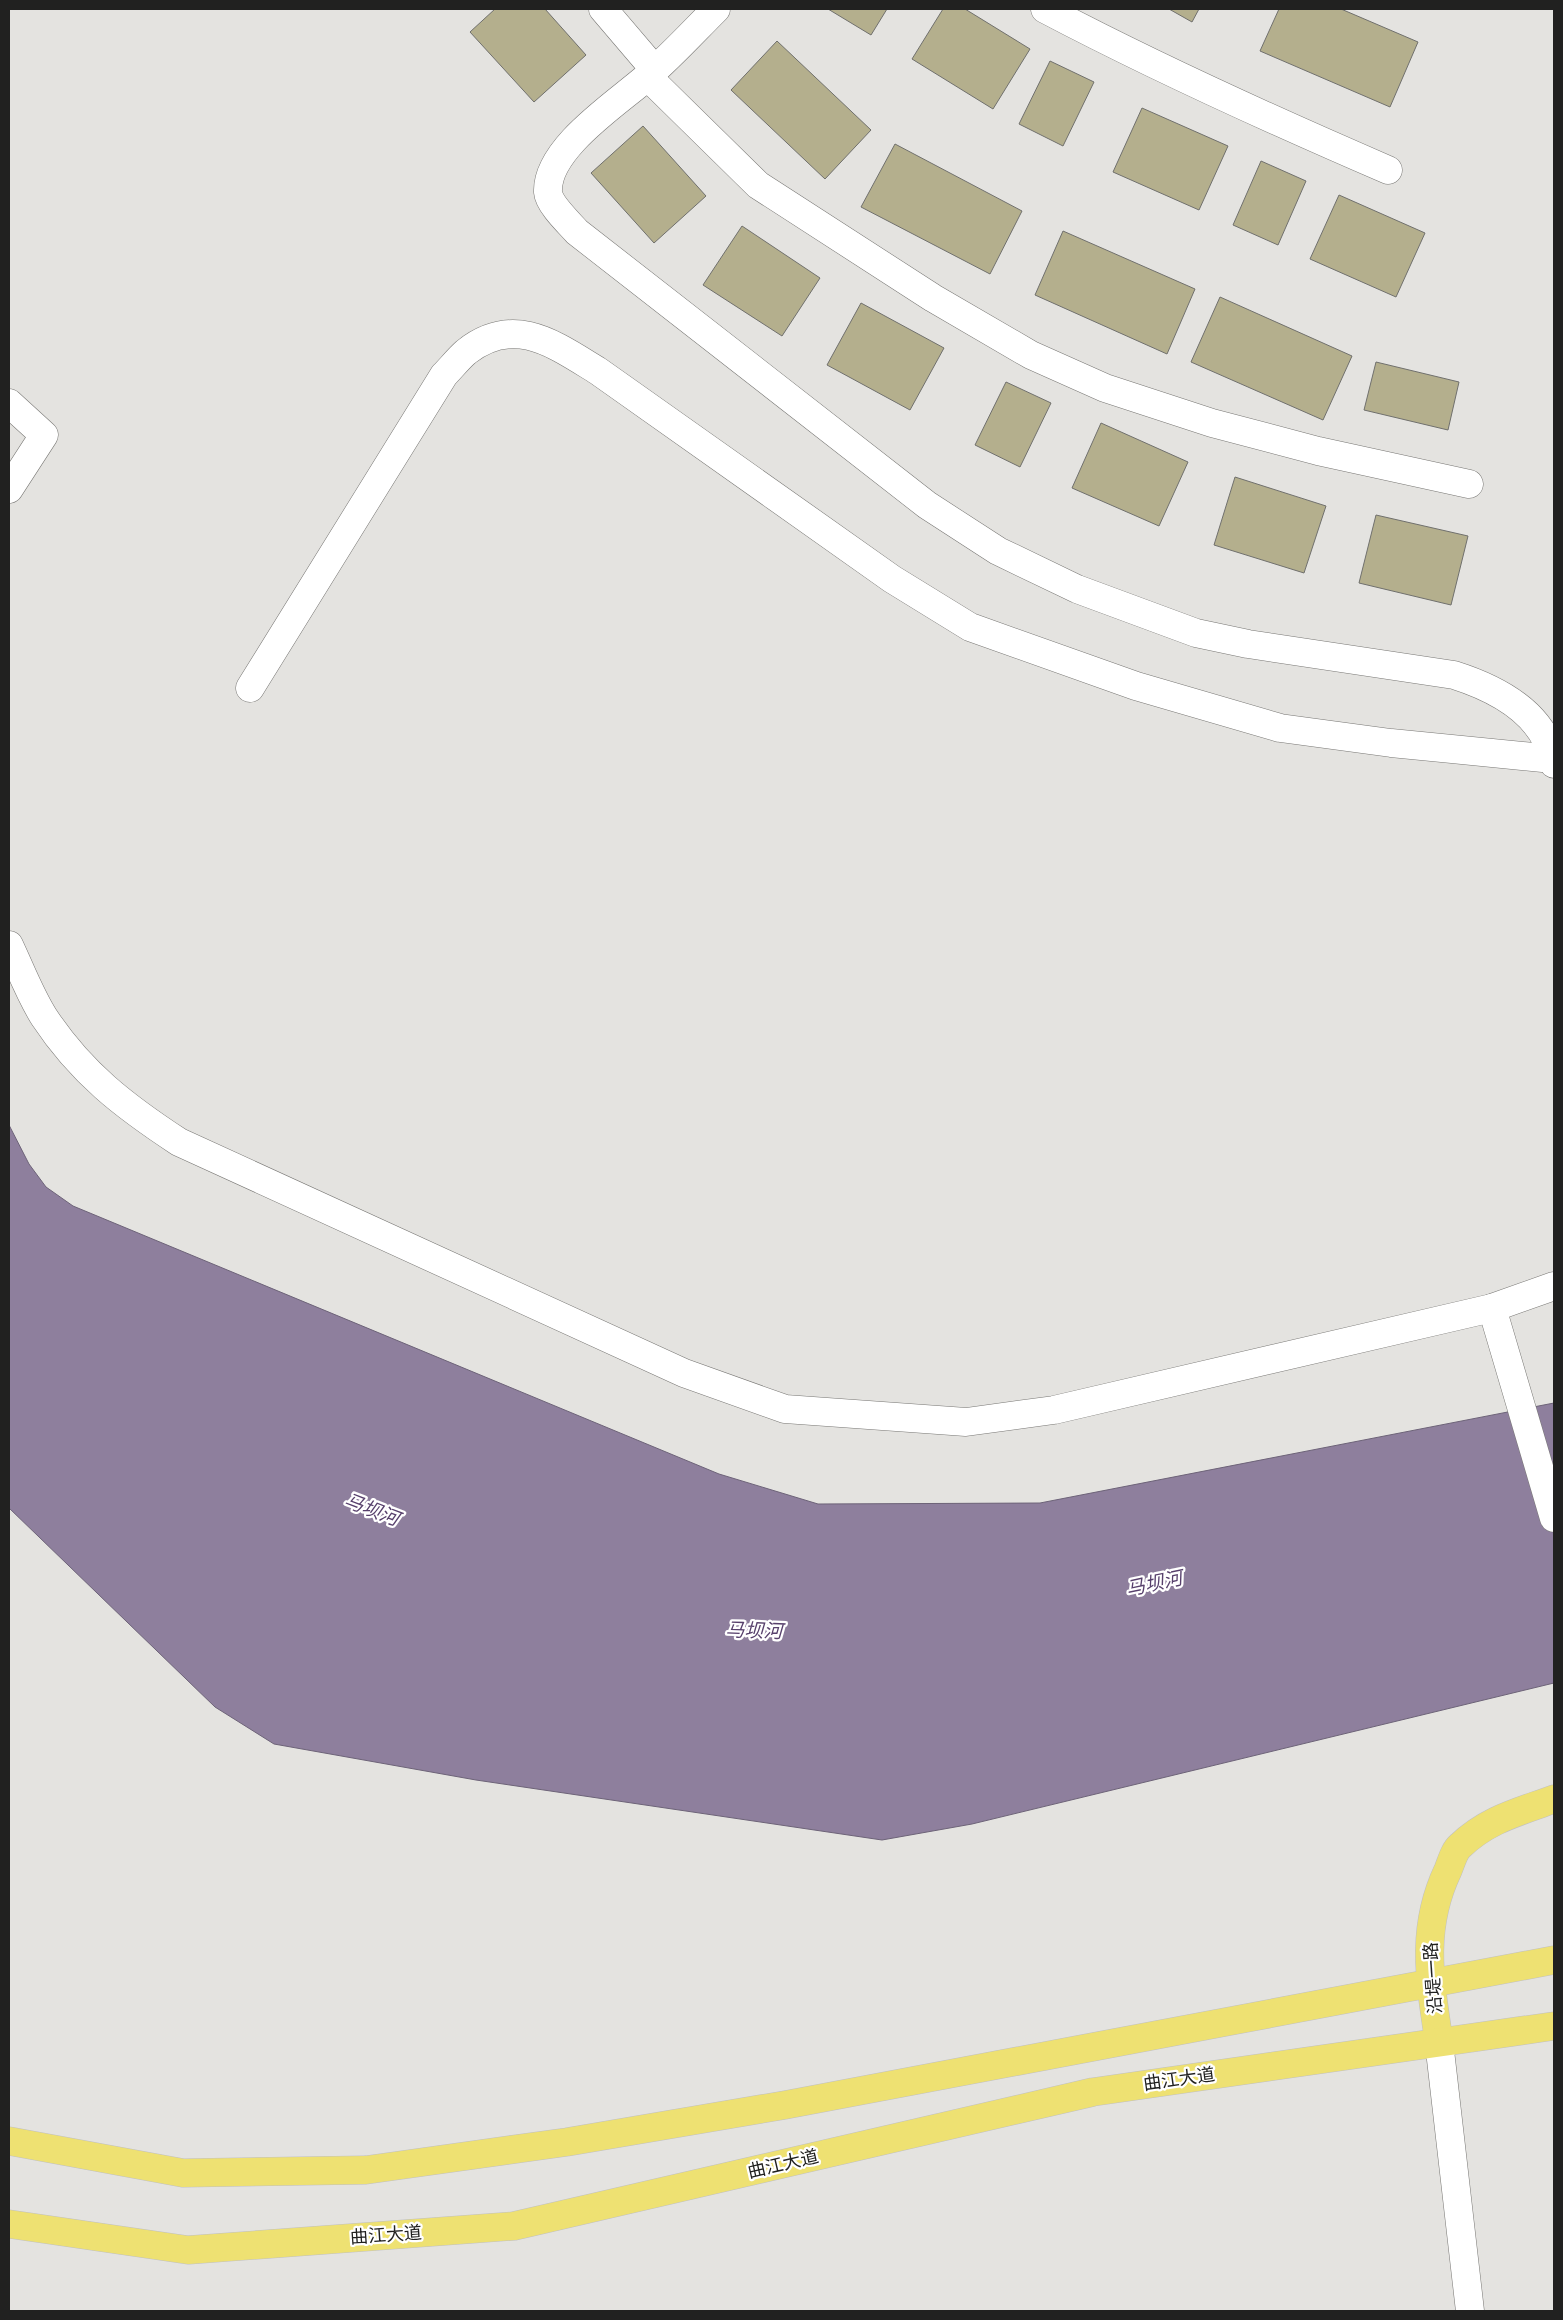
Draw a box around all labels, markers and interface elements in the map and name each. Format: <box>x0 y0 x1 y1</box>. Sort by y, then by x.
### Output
water label: 马坝河 <box>341 1488 407 1531</box>
water label: 马坝河 <box>1124 1565 1188 1600</box>
water label: 马坝河 <box>725 1617 787 1642</box>
street label: 沿堤一路 <box>1419 1941 1445 2015</box>
street label: 曲江大道 <box>1142 2062 1216 2094</box>
street label: 曲江大道 <box>745 2144 820 2182</box>
street label: 曲江大道 <box>349 2221 423 2247</box>

